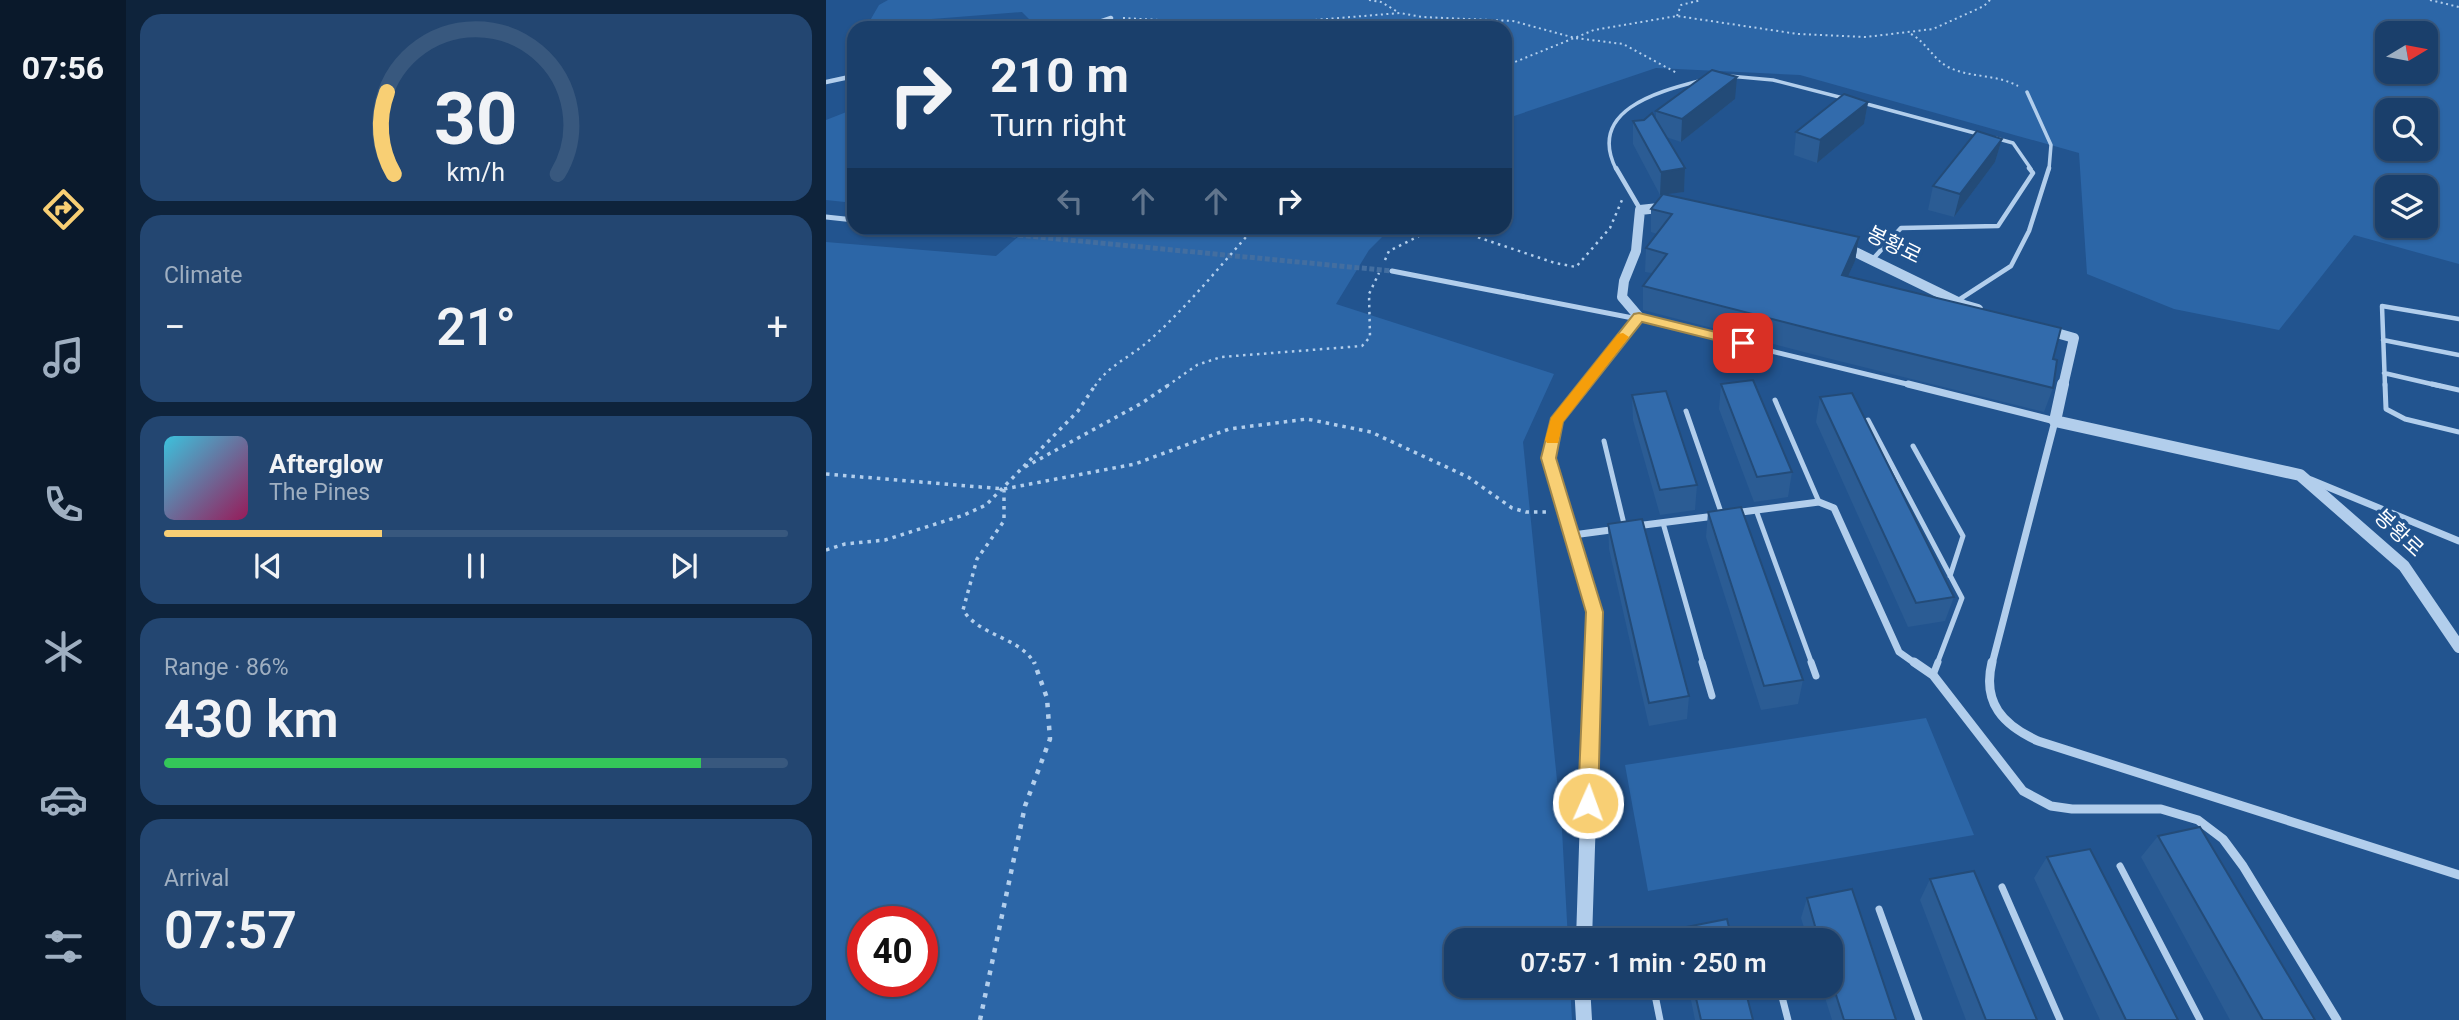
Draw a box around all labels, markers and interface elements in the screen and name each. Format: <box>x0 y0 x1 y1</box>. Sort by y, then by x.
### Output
north arrow <box>2375 21 2438 84</box>
map controls <box>2375 21 2438 238</box>
text: 210 m <box>990 47 1129 104</box>
text: 07:56 <box>22 49 104 87</box>
icon: right <box>875 49 966 140</box>
text: 30 <box>434 76 518 162</box>
button: search <box>2375 98 2438 161</box>
text: Turn right <box>990 106 1126 144</box>
text: km/h <box>447 157 505 186</box>
button: layers <box>2375 175 2438 238</box>
icon: left <box>1051 182 1089 220</box>
icon: ahead <box>1124 182 1162 220</box>
icon: ahead <box>1197 182 1235 220</box>
icon: right <box>1270 182 1308 220</box>
icon: directions <box>39 185 88 234</box>
street label: 봉황로 <box>1863 222 1925 268</box>
text: Climate <box>164 262 243 289</box>
text: 21° <box>436 297 516 358</box>
text: − <box>164 305 186 349</box>
text: + <box>766 305 788 349</box>
pin <box>1713 313 1773 373</box>
icon: arrive <box>1724 324 1762 362</box>
icon: music <box>39 333 88 382</box>
text: Afterglow <box>269 449 383 479</box>
text: The Pines <box>269 479 370 506</box>
icon: phone <box>39 480 88 529</box>
street label: 봉황로 <box>2370 504 2428 562</box>
icon: previous <box>249 547 287 585</box>
icon: pause <box>457 547 495 585</box>
icon: next <box>665 547 703 585</box>
icon: climate <box>39 627 88 676</box>
text: Range · 86% <box>164 654 289 681</box>
text: 430 km <box>164 689 339 750</box>
position arrow <box>1551 766 1625 840</box>
icon: car <box>39 775 88 824</box>
text: Arrival <box>164 865 229 892</box>
text: 07:57 <box>164 900 297 961</box>
speed limit sign: 40 <box>847 906 938 997</box>
icon: filters <box>39 922 88 971</box>
text: 07:57 · 1 min · 250 m <box>1520 948 1767 978</box>

